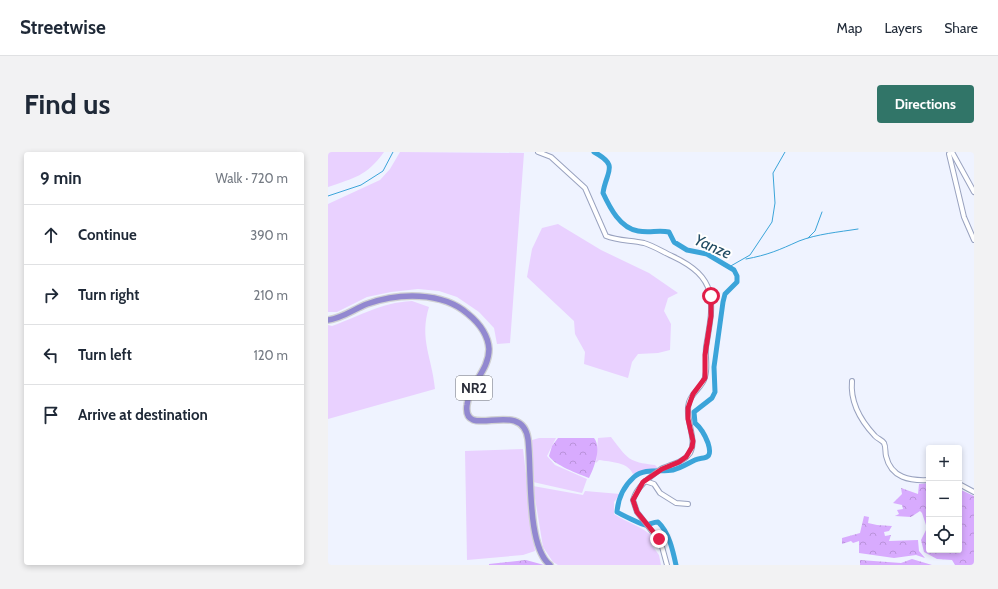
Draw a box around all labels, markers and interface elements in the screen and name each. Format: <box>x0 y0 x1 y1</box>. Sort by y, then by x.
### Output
text: Streetwise <box>20 16 106 39</box>
text: Map <box>837 19 862 37</box>
text: Layers <box>884 19 922 37</box>
text: Share <box>944 19 978 37</box>
button: Directions <box>877 85 974 123</box>
text: Find us <box>24 87 110 121</box>
text: 9 min <box>40 168 82 188</box>
text: Walk · 720 m <box>215 170 288 186</box>
icon: ahead <box>40 224 62 246</box>
text: Continue <box>78 226 137 244</box>
text: 390 m <box>250 227 288 243</box>
water label: Yanze <box>691 230 734 263</box>
icon: right <box>40 284 62 306</box>
text: Turn right <box>78 286 139 304</box>
text: 210 m <box>254 287 288 303</box>
route start <box>702 287 720 305</box>
icon: left <box>40 344 62 366</box>
text: Turn left <box>78 346 132 364</box>
text: 120 m <box>254 347 288 363</box>
road number: NR2 <box>456 376 492 400</box>
icon: arrive <box>40 404 62 426</box>
text: Arrive at destination <box>78 406 208 424</box>
map controls <box>926 445 962 553</box>
button: + <box>926 445 962 481</box>
button: − <box>926 481 962 517</box>
button: locate <box>926 517 962 553</box>
route end <box>650 530 668 548</box>

